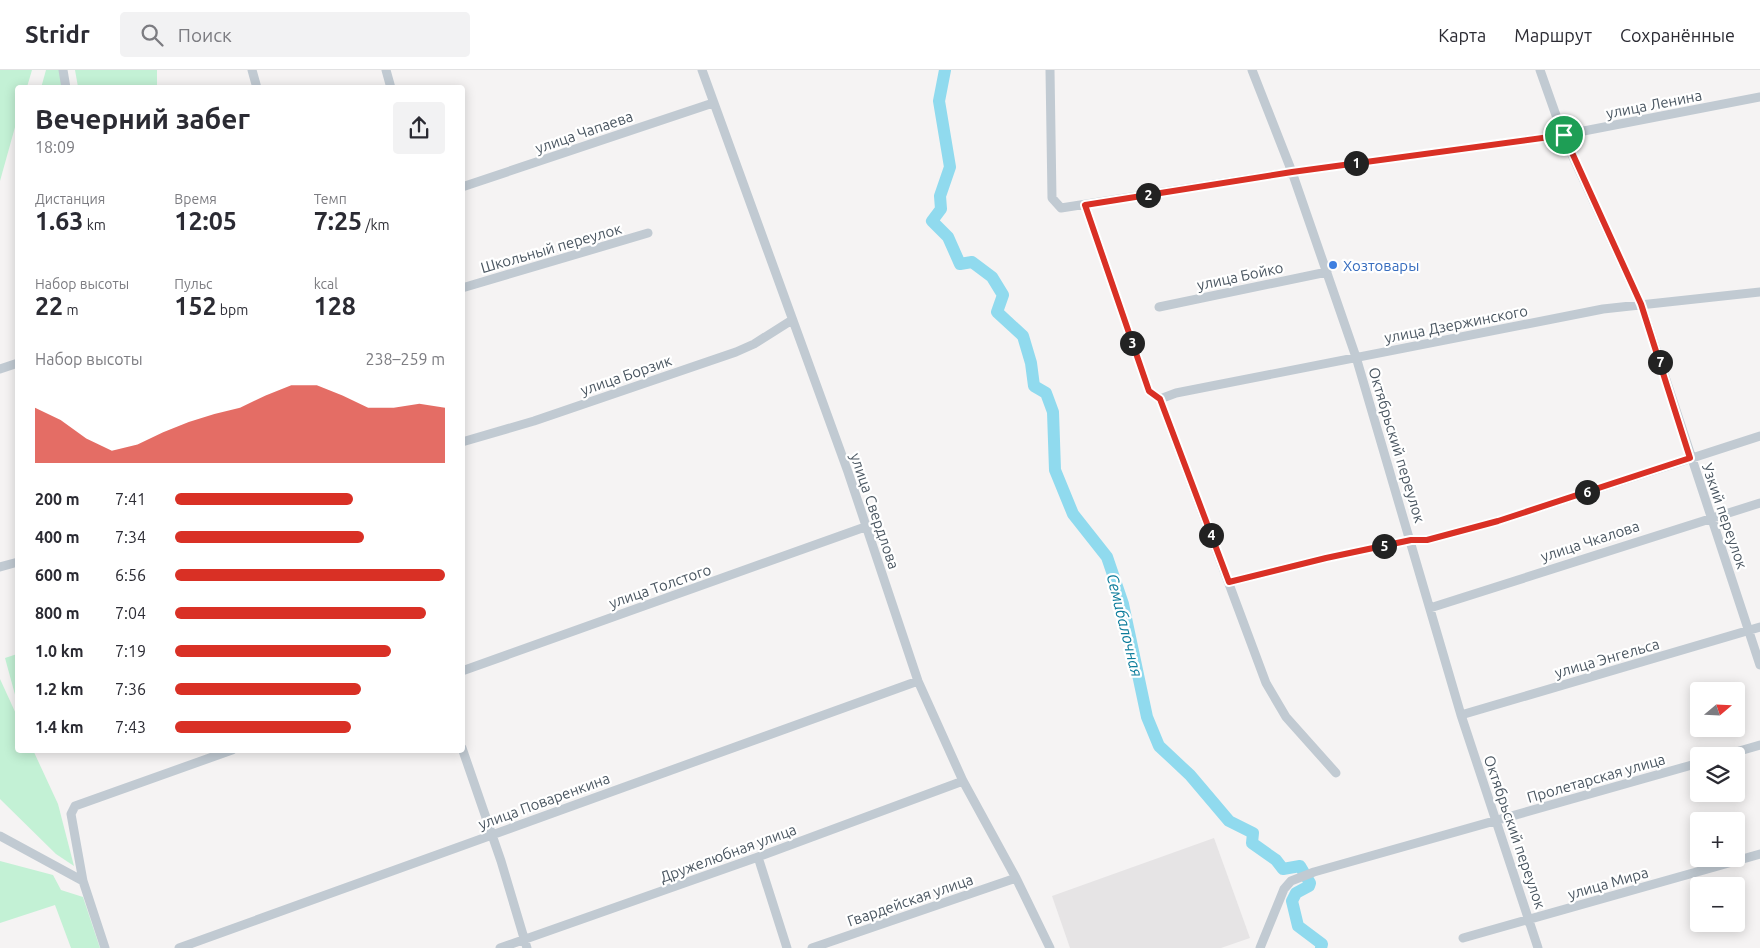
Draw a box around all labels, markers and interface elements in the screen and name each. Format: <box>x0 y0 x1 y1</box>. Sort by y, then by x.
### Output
search box <box>120 12 470 57</box>
text: Stridr <box>25 21 90 48</box>
icon: search <box>138 21 166 49</box>
text: Поиск <box>178 24 232 46</box>
text: Карта <box>1438 25 1486 45</box>
text: Маршрут <box>1514 25 1592 45</box>
text: Сохранённые <box>1620 25 1735 45</box>
street label: улица Ленина <box>1605 86 1703 122</box>
button: share <box>393 102 445 154</box>
text: Вечерний забег <box>35 103 250 134</box>
street label: улица Чапаева <box>533 107 635 157</box>
pin <box>1543 114 1585 156</box>
icon: arrive <box>1550 121 1578 149</box>
text: 18:09 <box>35 138 75 156</box>
pin: 1 <box>1344 150 1368 176</box>
text: 1 <box>1353 155 1360 171</box>
pin: 2 <box>1136 182 1160 208</box>
text: 2 <box>1145 187 1152 203</box>
text: Дистанция <box>35 191 105 207</box>
text: Время <box>174 191 217 207</box>
text: Темп <box>314 191 347 207</box>
text: 1.63 <box>35 207 83 235</box>
text: 12:05 <box>174 207 237 235</box>
text: 7:25 <box>314 207 362 235</box>
text: km <box>83 217 106 233</box>
text: /km <box>362 217 390 233</box>
street label: Школьный переулок <box>479 220 624 276</box>
place label: Хозтовары <box>1343 257 1419 274</box>
street label: улица Бойко <box>1195 259 1285 293</box>
marker: Хозтовары <box>1327 259 1339 271</box>
text: Набор высоты <box>35 276 129 292</box>
text: Пульс <box>174 276 212 292</box>
text: kcal <box>314 276 338 292</box>
text: 22 <box>35 292 63 320</box>
text: 152 <box>174 292 217 320</box>
text: 128 <box>314 292 356 320</box>
text: m <box>63 302 79 318</box>
text: bpm <box>217 302 248 318</box>
street label: улица Дзержинского <box>1383 302 1529 346</box>
pin: 3 <box>1120 330 1144 356</box>
text: 3 <box>1129 335 1136 351</box>
text: Набор высоты <box>35 350 143 368</box>
text: 238–259 m <box>365 350 445 368</box>
pin: 7 <box>1648 350 1672 374</box>
street label: улица Борзик <box>578 351 674 399</box>
text: 7 <box>1657 354 1664 370</box>
street label: Октябрьский переулок <box>1365 365 1429 525</box>
street label: улица Свердлова <box>847 451 903 571</box>
street label: Узкий переулок <box>1699 461 1751 571</box>
pin: 6 <box>1574 480 1600 504</box>
text: 6 <box>1584 484 1591 500</box>
text: 200 m <box>35 490 80 508</box>
text: 7:41 <box>115 490 146 508</box>
street label: улица Чкалова <box>1539 517 1641 565</box>
pin: 4 <box>1198 522 1224 548</box>
text: 4 <box>1208 527 1215 543</box>
text: 400 m <box>35 528 80 546</box>
text: 7:34 <box>115 528 146 546</box>
pin: 5 <box>1372 534 1396 558</box>
text: 5 <box>1381 538 1388 554</box>
street label: улица Толстого <box>607 561 713 611</box>
text: 600 m <box>35 566 80 584</box>
text: 6:56 <box>115 566 146 584</box>
water label: Семибалочная <box>1103 572 1147 678</box>
text: 800 m <box>35 604 80 622</box>
text: 7:04 <box>115 604 146 622</box>
street label: улица Энгельса <box>1553 635 1661 681</box>
text: 1.0 km <box>35 642 84 660</box>
text: 7:19 <box>115 642 146 660</box>
text: 1.2 km <box>35 680 84 698</box>
text: 7:36 <box>115 680 146 698</box>
north arrow <box>1690 682 1745 738</box>
map controls <box>1690 682 1745 932</box>
text: 1.4 km <box>35 718 84 736</box>
text: 7:43 <box>115 718 146 736</box>
button: layers <box>1690 747 1745 802</box>
street label: Пролетарская улица <box>1525 750 1667 806</box>
street label: Октябрьский переулок <box>1481 753 1549 911</box>
street label: улица Поваренкина <box>476 769 612 833</box>
button: + <box>1690 812 1745 867</box>
street label: Дружелюбная улица <box>657 820 799 886</box>
street label: улица Мира <box>1566 863 1650 903</box>
street label: Гвардейская улица <box>845 870 975 930</box>
button: − <box>1690 877 1745 932</box>

